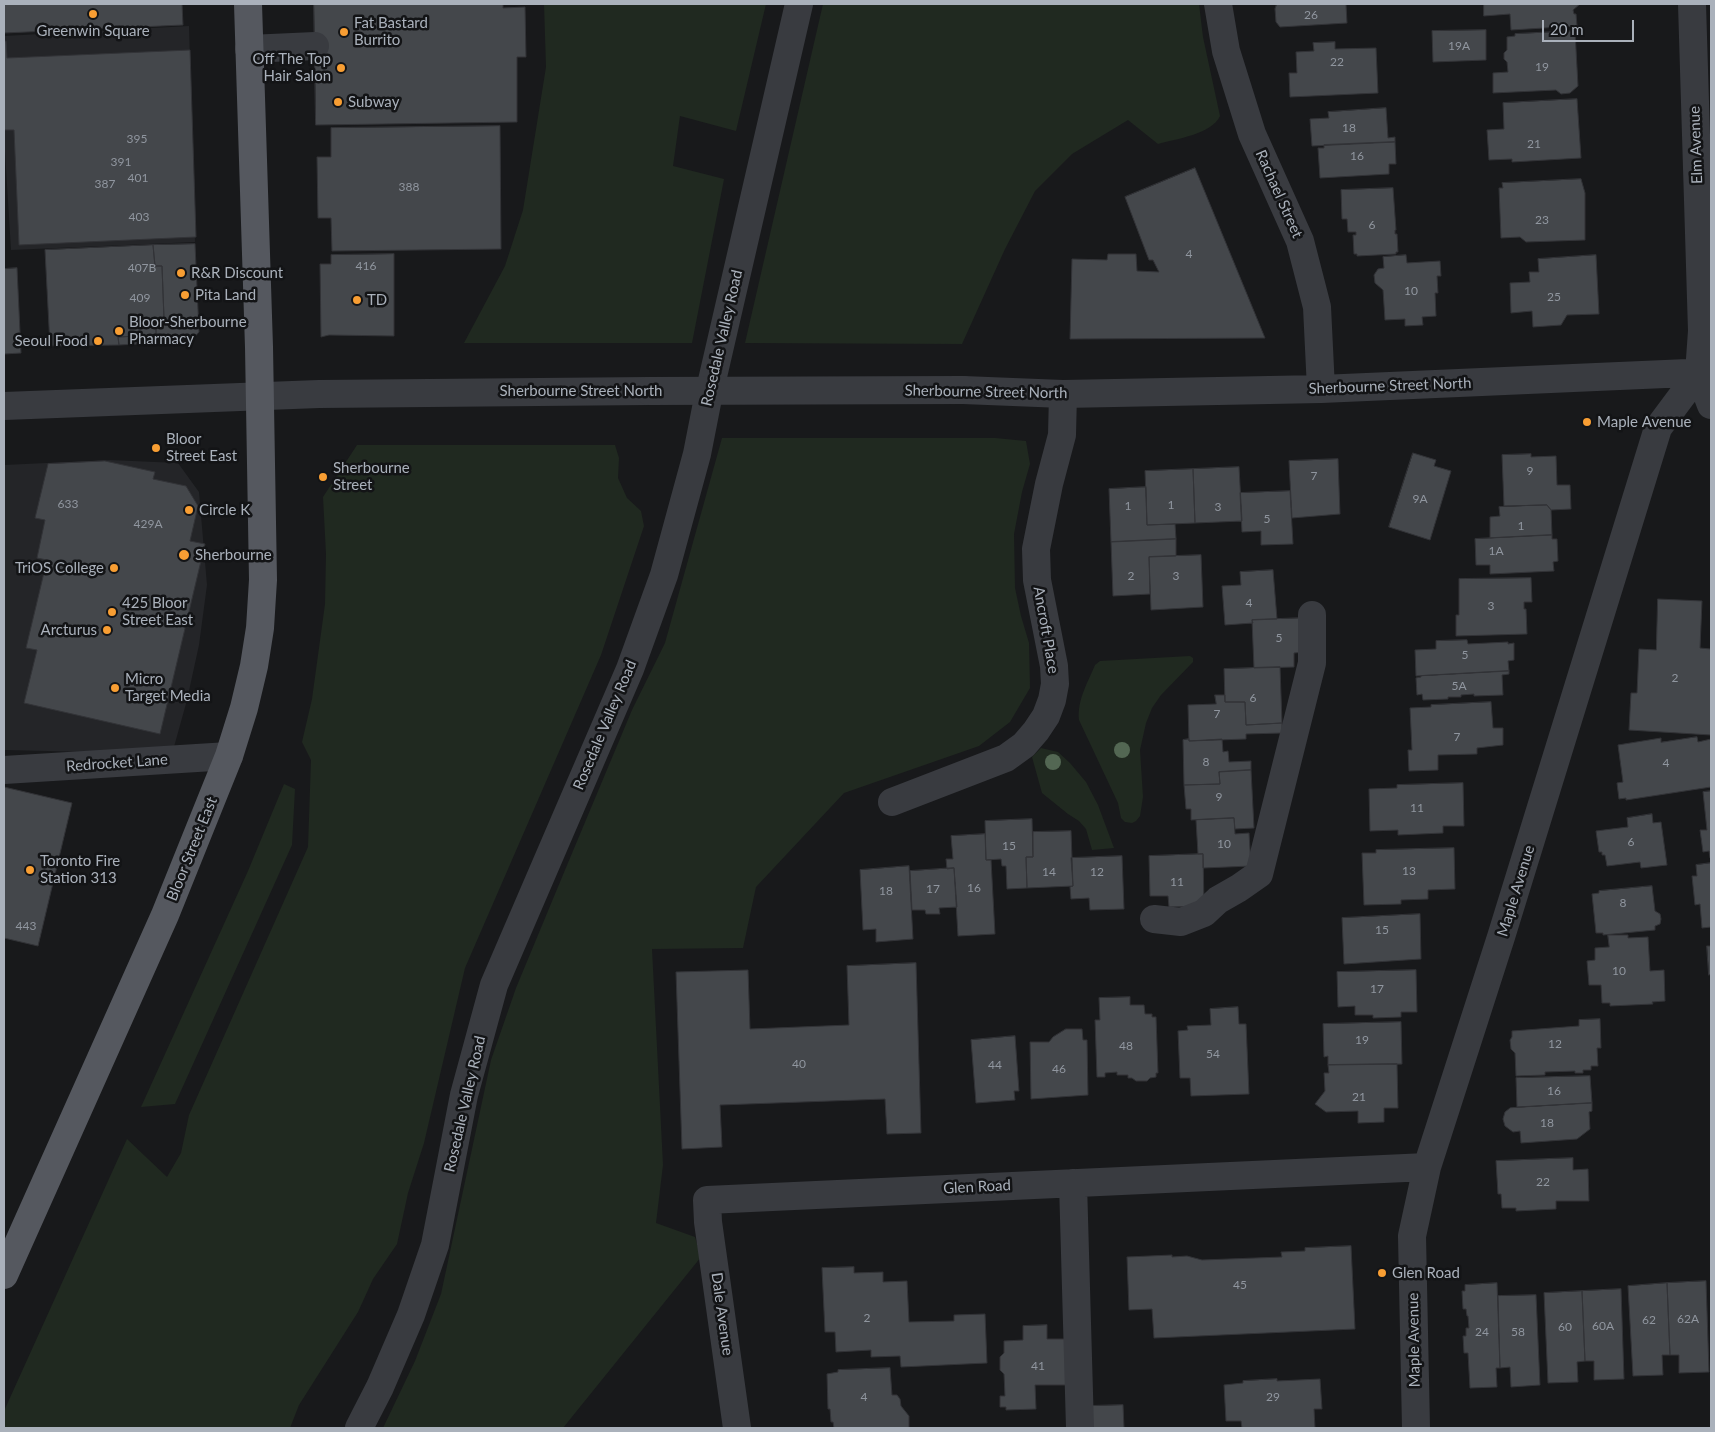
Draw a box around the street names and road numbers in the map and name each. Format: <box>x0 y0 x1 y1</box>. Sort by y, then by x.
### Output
street label: Elm Avenue <box>1686 106 1706 184</box>
street label: Rachael Street <box>1252 147 1306 241</box>
street label: Rosedale Valley Road <box>698 268 746 408</box>
street label: Sherbourne Street North <box>1308 374 1472 398</box>
street label: Sherbourne Street North <box>500 382 662 400</box>
street label: Sherbourne Street North <box>904 382 1068 402</box>
street label: Ancroft Place <box>1029 585 1063 675</box>
street label: Rosedale Valley Road <box>570 657 640 793</box>
street label: Redrocket Lane <box>66 750 168 776</box>
street label: Bloor Street East <box>163 794 221 904</box>
street label: Maple Avenue <box>1494 843 1538 939</box>
street label: Rosedale Valley Road <box>441 1034 489 1174</box>
street label: Glen Road <box>943 1176 1011 1198</box>
street label: Dale Avenue <box>707 1271 737 1357</box>
street label: Maple Avenue <box>1404 1293 1424 1387</box>

